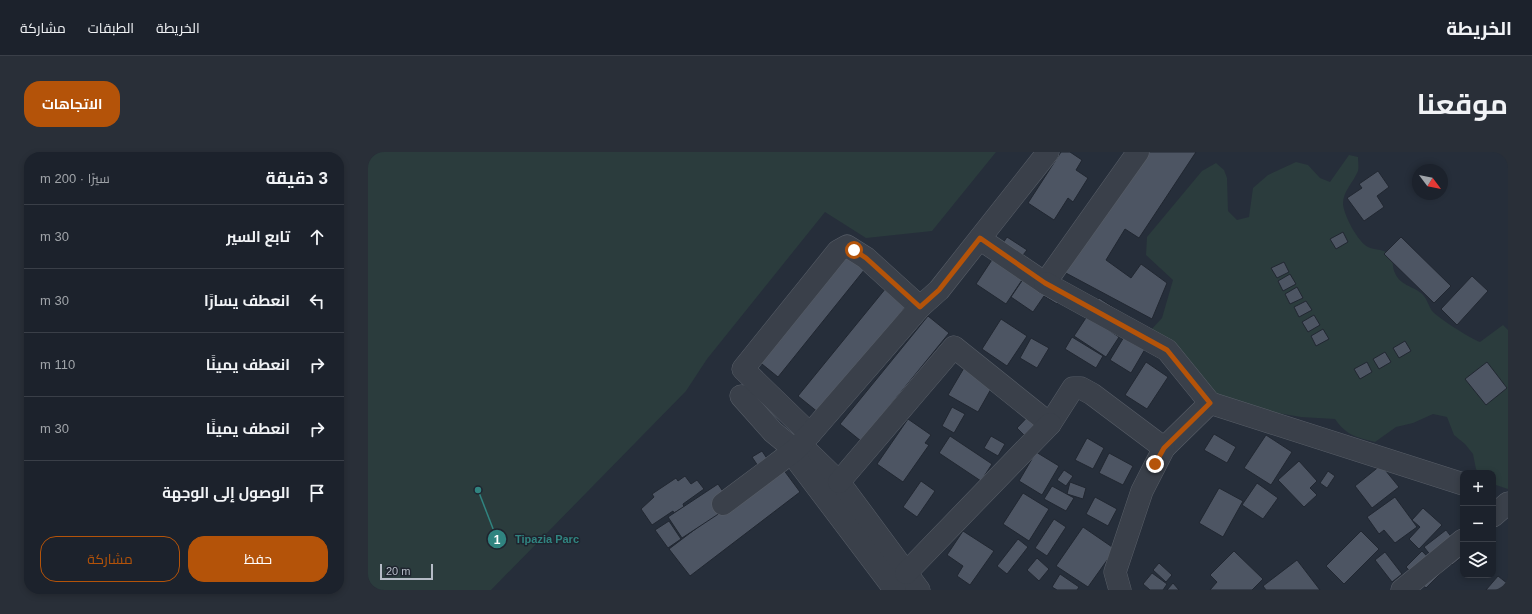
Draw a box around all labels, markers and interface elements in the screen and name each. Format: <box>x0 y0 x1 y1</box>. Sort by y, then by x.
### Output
text: الخريطة <box>1446 18 1512 39</box>
text: مشاركة <box>20 20 66 36</box>
text: الطبقات <box>88 20 134 36</box>
text: الخريطة <box>156 20 200 36</box>
button: الاتجاهات <box>24 81 120 127</box>
text: موقعنا <box>1417 89 1508 120</box>
north arrow <box>1412 164 1448 200</box>
text: 3 دقيقة <box>266 169 328 188</box>
text: سيرًا · 200 m <box>40 171 110 186</box>
icon: ahead <box>306 226 328 248</box>
text: تابع السير <box>226 228 290 245</box>
text: 30 m <box>40 229 69 244</box>
route start <box>845 241 863 259</box>
icon: left <box>306 290 328 312</box>
text: انعطف يسارًا <box>204 292 290 309</box>
text: 30 m <box>40 293 69 308</box>
icon: right <box>306 354 328 376</box>
text: انعطف يمينًا <box>206 356 290 373</box>
text: 110 m <box>40 357 75 372</box>
icon: right <box>306 418 328 440</box>
text: انعطف يمينًا <box>206 420 290 437</box>
text: 30 m <box>40 421 69 436</box>
route end <box>1146 455 1164 473</box>
map controls <box>1460 470 1496 578</box>
button: + <box>1460 470 1496 506</box>
icon: arrive <box>306 482 328 504</box>
text: الوصول إلى الوجهة <box>162 484 290 501</box>
button: − <box>1460 506 1496 542</box>
callout: Tipazia Parc <box>487 528 587 551</box>
text: 1 <box>494 533 501 547</box>
text: Tipazia Parc <box>515 533 579 545</box>
button: مشاركة <box>40 536 180 582</box>
button: حفظ <box>188 536 328 582</box>
button: layers <box>1460 542 1496 578</box>
scale bar <box>380 562 433 581</box>
text: 20 m <box>386 565 410 577</box>

